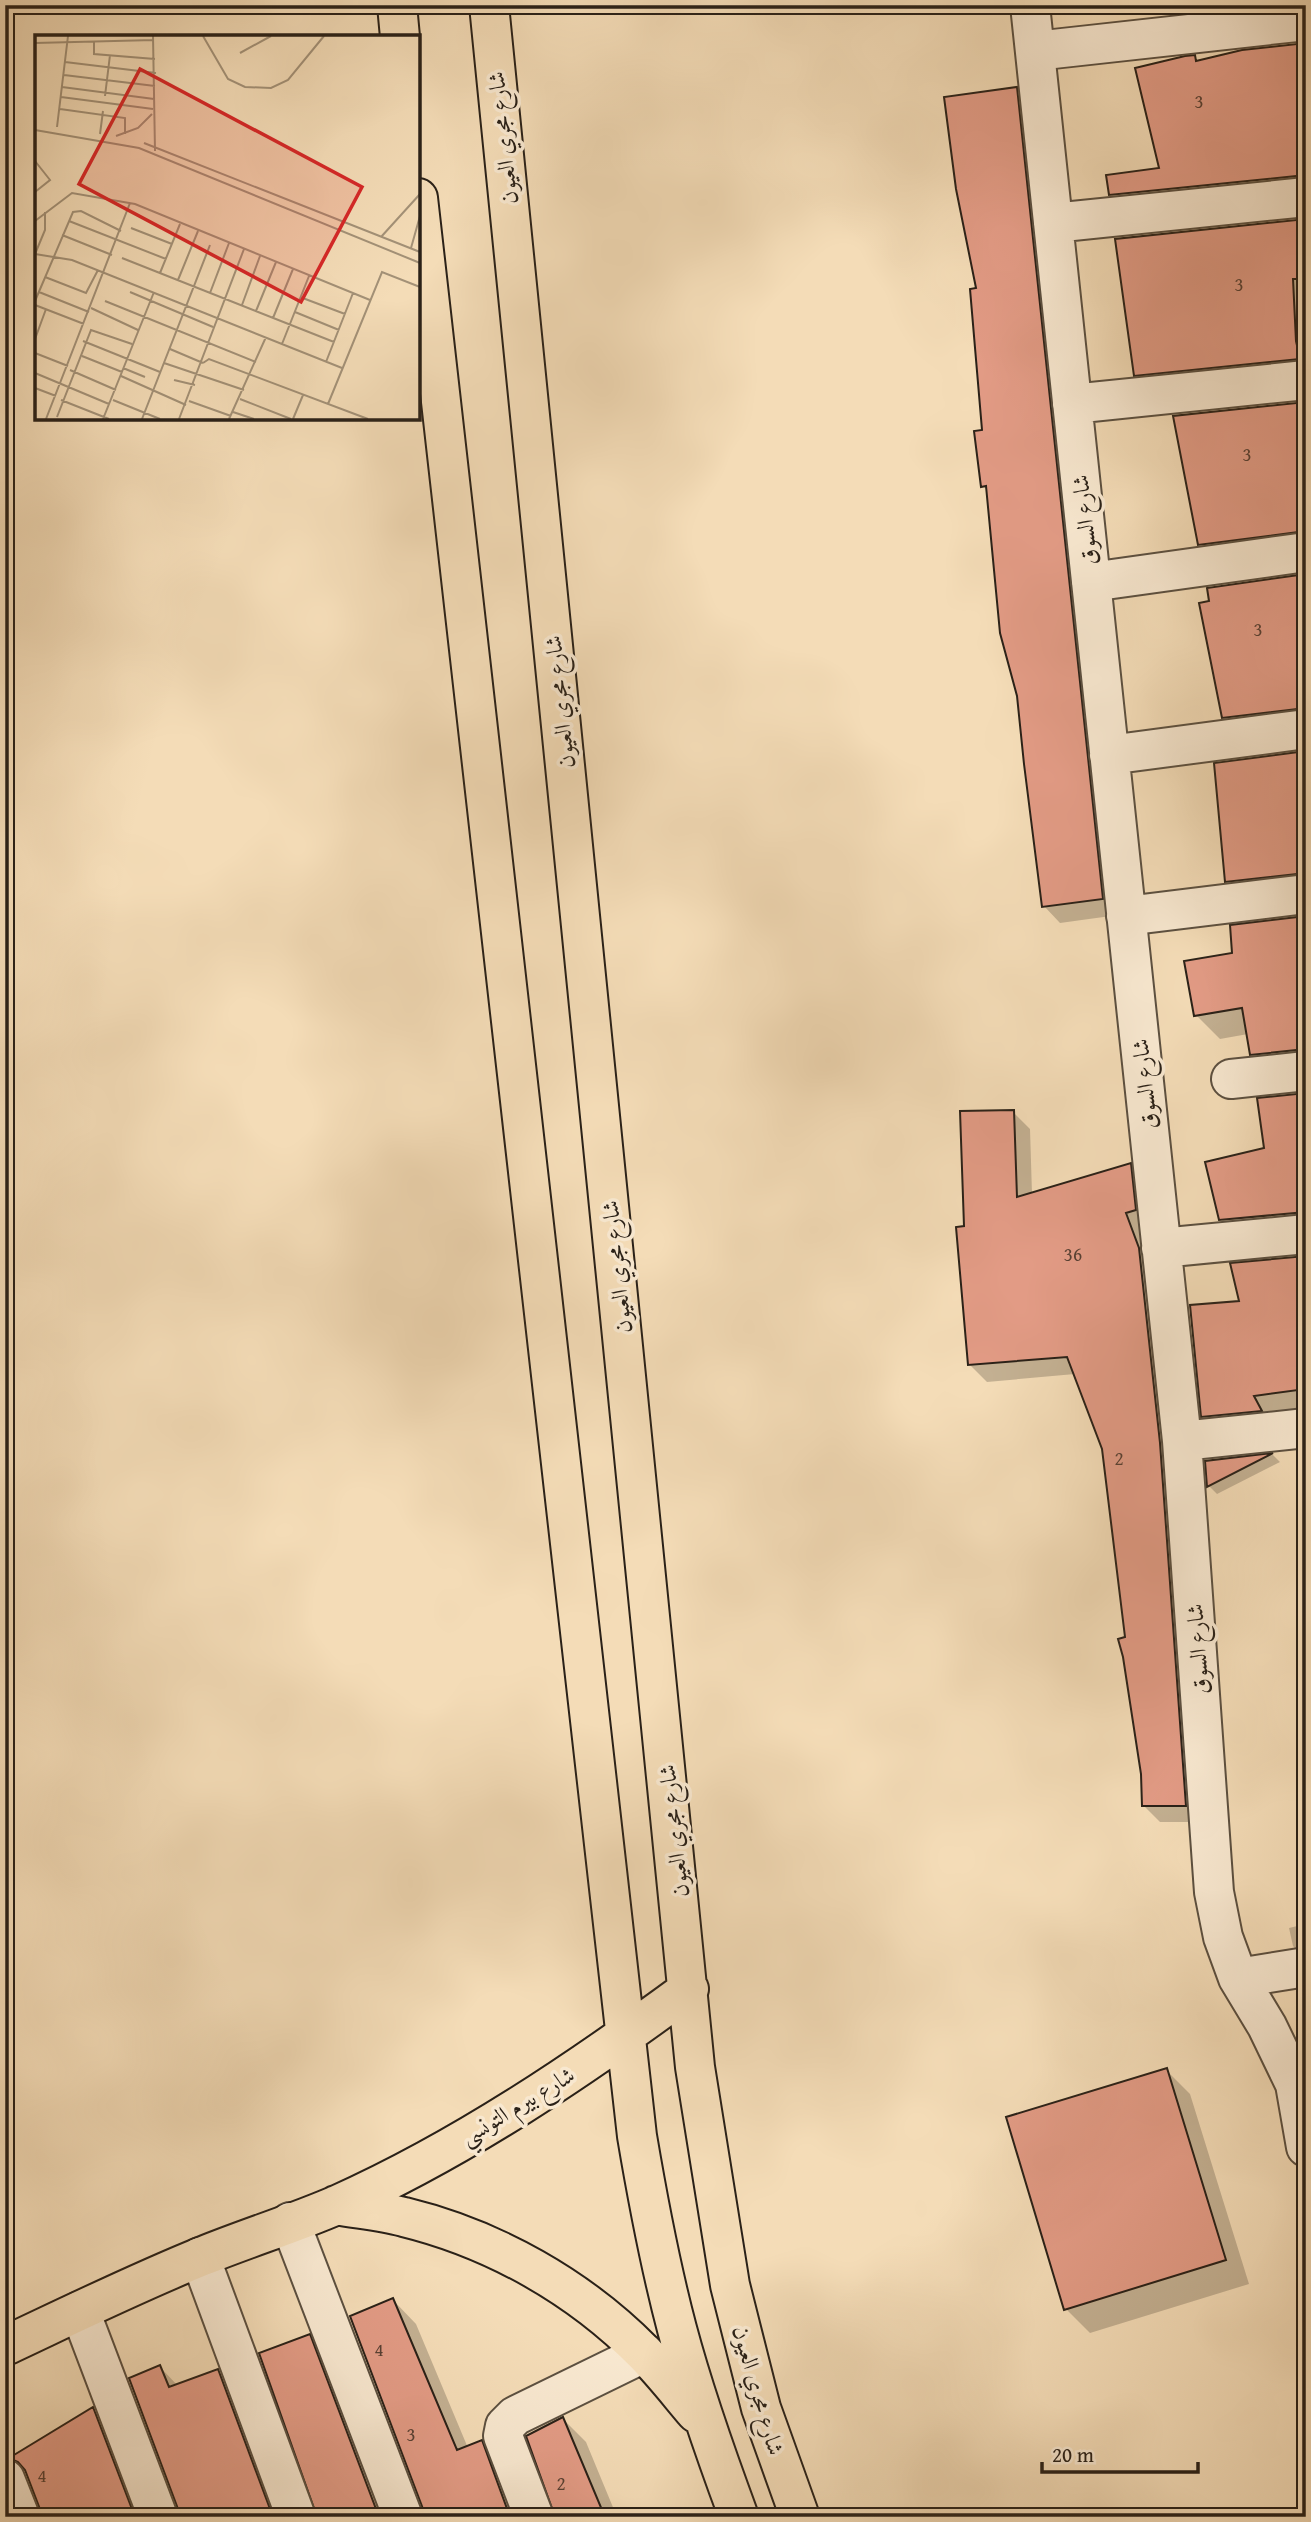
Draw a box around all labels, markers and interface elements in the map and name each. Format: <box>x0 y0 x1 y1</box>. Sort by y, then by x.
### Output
inset map <box>35 35 420 420</box>
street label: شارع مجري العيون <box>479 69 529 206</box>
house number: 3 <box>1194 87 1204 115</box>
house number: 3 <box>1234 270 1244 298</box>
house number: 3 <box>1242 440 1252 468</box>
street label: شارع السوق <box>1063 473 1109 567</box>
house number: 3 <box>1253 615 1263 643</box>
street label: شارع مجري العيون <box>536 633 586 770</box>
street label: شارع السوق <box>1123 1037 1169 1131</box>
street label: شارع مجري العيون <box>593 1198 643 1335</box>
house number: 36 <box>1064 1240 1082 1268</box>
house number: 2 <box>1114 1444 1124 1472</box>
street label: شارع السوق <box>1177 1602 1221 1695</box>
street label: شارع مجري العيون <box>650 1762 700 1899</box>
street label: شارع بيرم التونسي <box>453 2058 584 2157</box>
street label: شارع مجري العيون <box>721 2321 793 2460</box>
house number: 4 <box>374 2335 384 2363</box>
house number: 3 <box>406 2420 416 2448</box>
scale bar <box>1042 2431 1197 2475</box>
text: 20 m <box>1052 2439 1094 2470</box>
house number: 4 <box>37 2461 47 2489</box>
house number: 2 <box>556 2469 566 2497</box>

